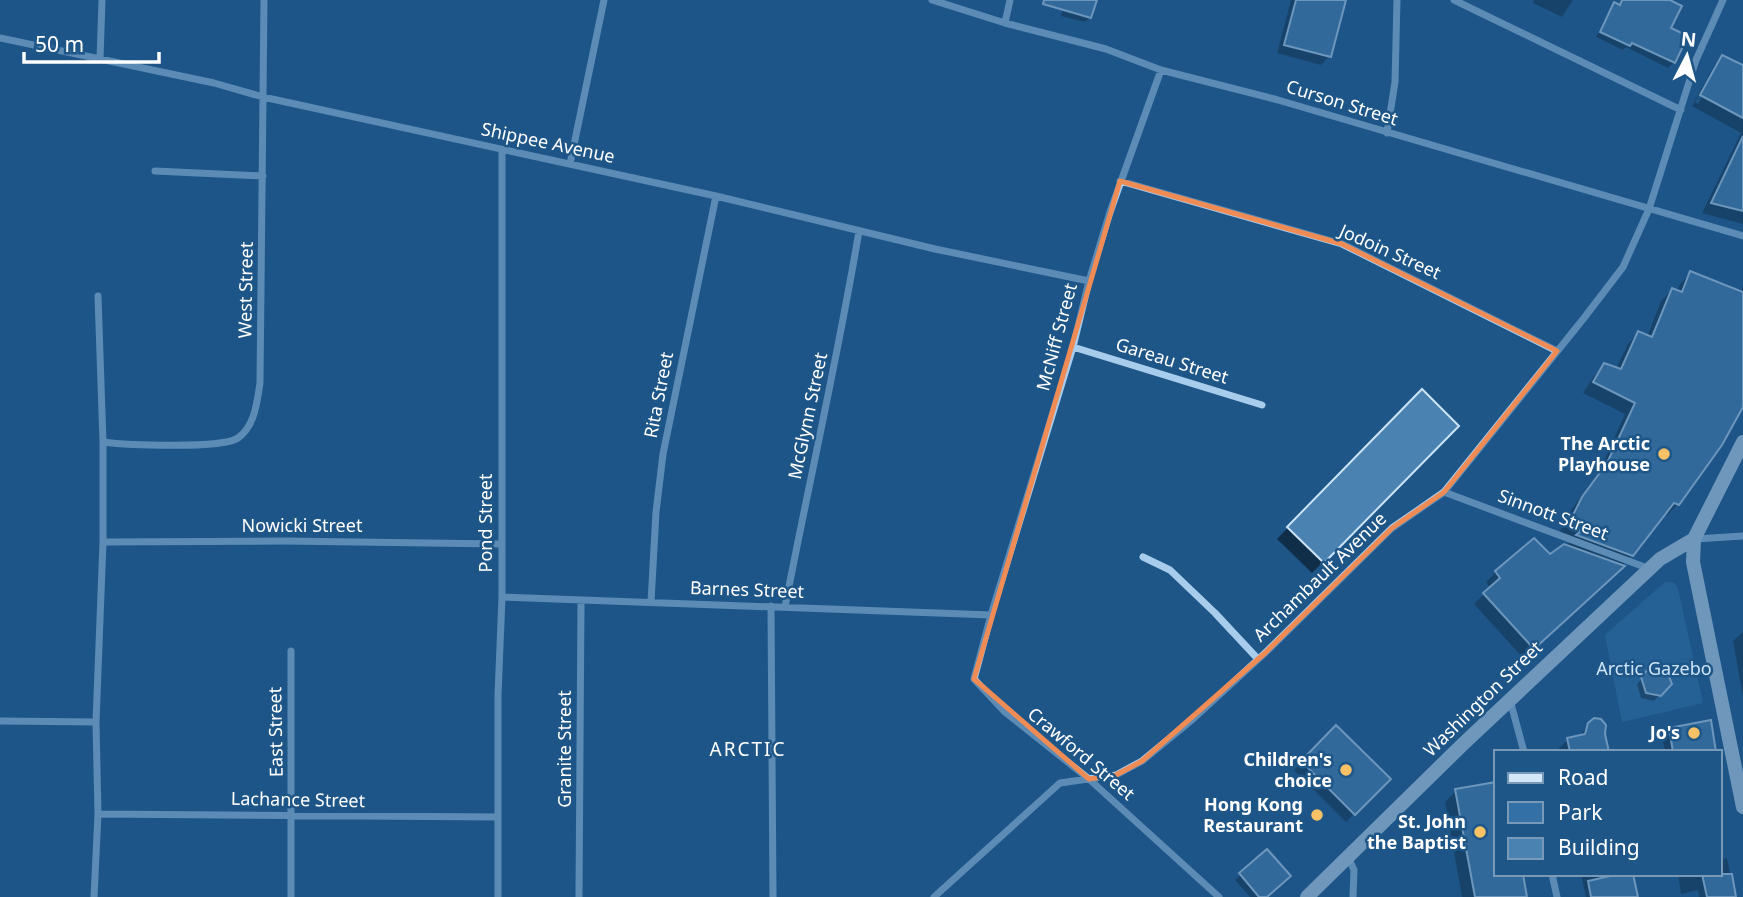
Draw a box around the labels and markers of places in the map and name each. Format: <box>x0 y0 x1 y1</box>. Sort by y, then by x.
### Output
place label: The Arctic Playhouse <box>1558 431 1650 476</box>
marker: The Arctic Playhouse <box>1656 446 1672 462</box>
place label: Jo's <box>1648 720 1680 744</box>
marker: Jo's <box>1686 725 1702 741</box>
place label: Children's choice <box>1243 747 1332 792</box>
marker: Children's choice <box>1338 762 1354 778</box>
place label: Hong Kong Restaurant <box>1203 792 1303 837</box>
marker: Hong Kong Restaurant <box>1309 807 1325 823</box>
place label: St. John the Baptist <box>1367 809 1466 854</box>
marker: St. John the Baptist <box>1472 824 1488 840</box>

